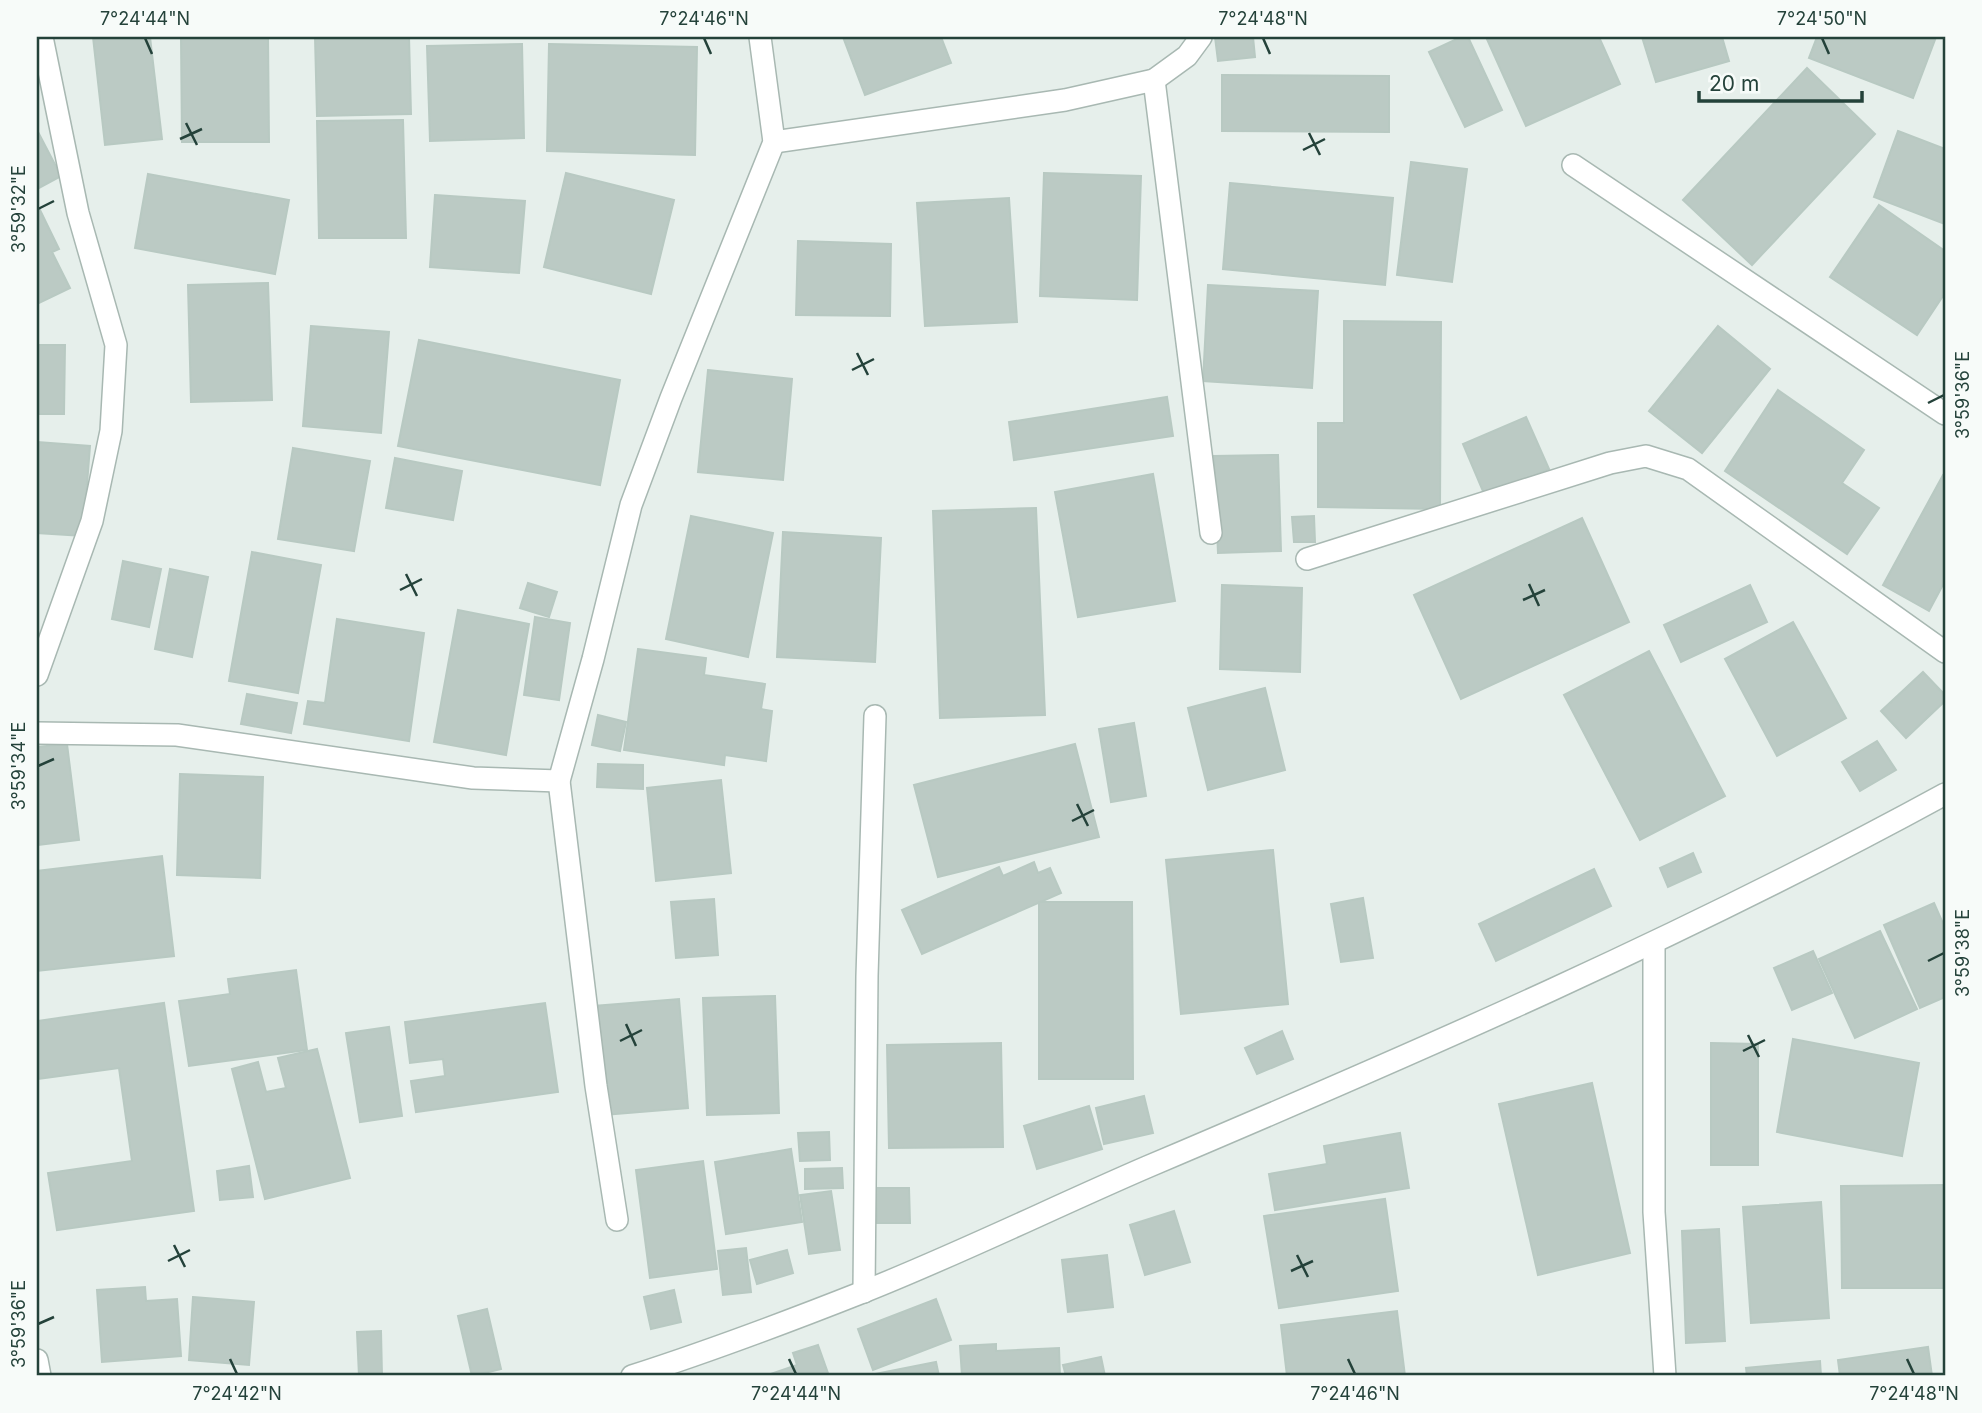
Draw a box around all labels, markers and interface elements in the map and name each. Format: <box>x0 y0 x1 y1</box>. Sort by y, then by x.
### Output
text: 7°24'44"N <box>100 8 190 29</box>
text: 7°24'46"N <box>659 8 749 29</box>
text: 7°24'48"N <box>1218 8 1308 29</box>
text: 7°24'50"N <box>1777 8 1867 29</box>
scale bar <box>1699 60 1861 104</box>
text: 20 m <box>1709 71 1759 96</box>
text: 3°59'32"E <box>8 165 29 253</box>
text: 3°59'36"E <box>1952 351 1973 439</box>
text: 3°59'34"E <box>8 722 29 810</box>
text: 3°59'38"E <box>1952 909 1973 997</box>
text: 3°59'36"E <box>8 1280 29 1368</box>
text: 7°24'42"N <box>192 1383 282 1404</box>
text: 7°24'44"N <box>751 1383 841 1404</box>
text: 7°24'46"N <box>1310 1383 1400 1404</box>
text: 7°24'48"N <box>1869 1383 1959 1404</box>

